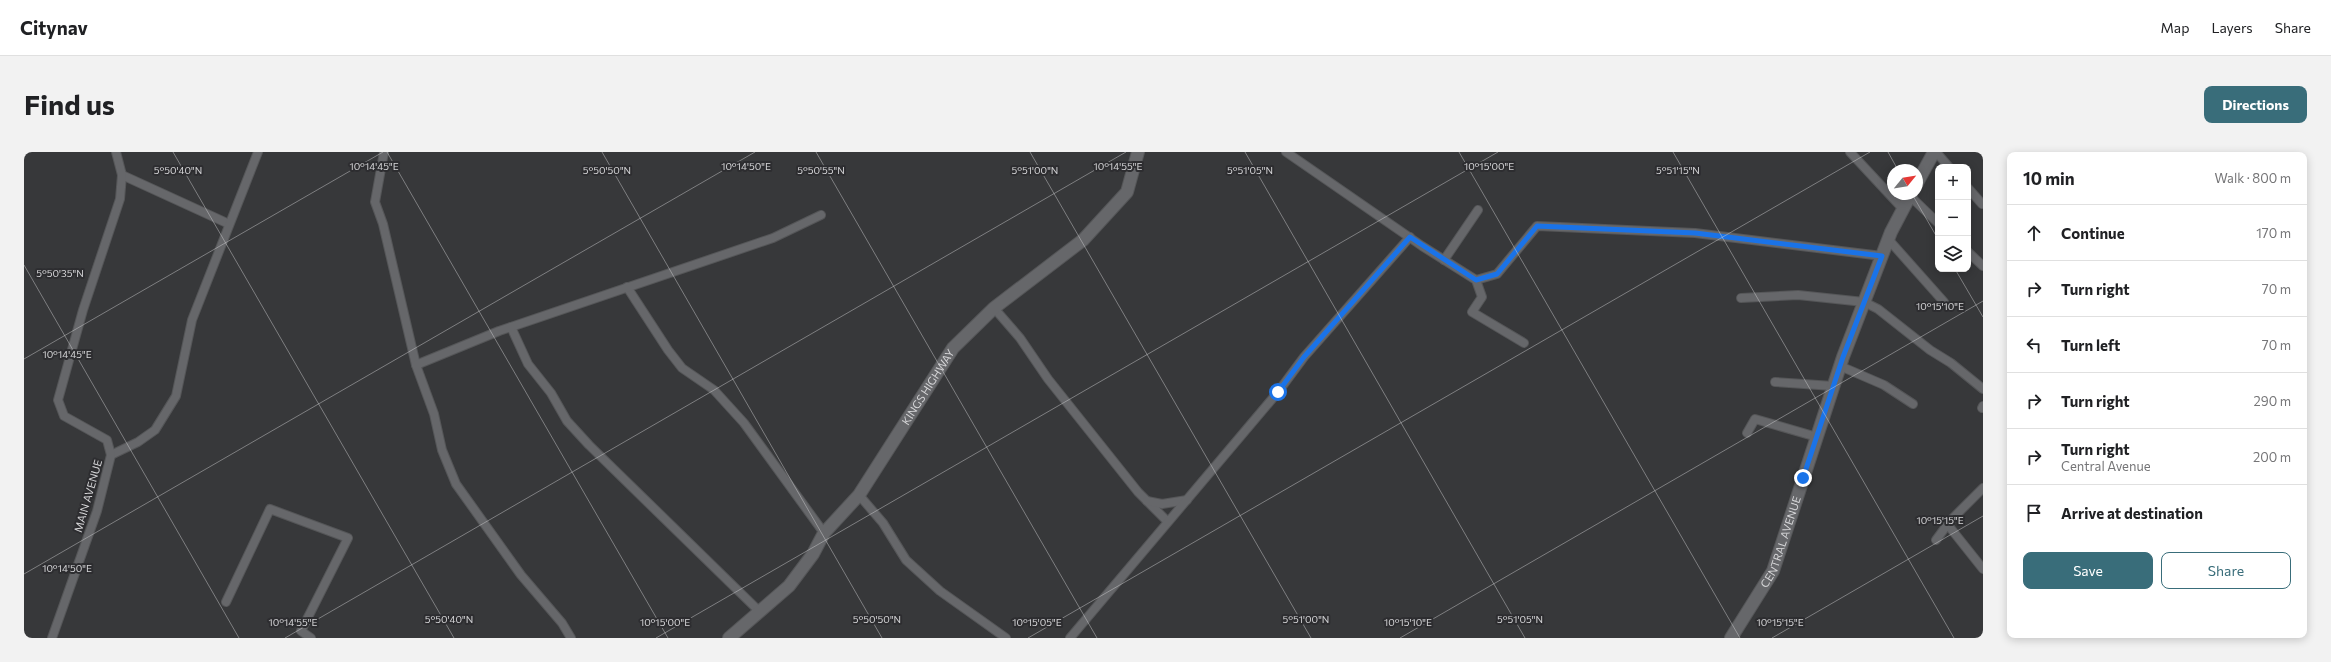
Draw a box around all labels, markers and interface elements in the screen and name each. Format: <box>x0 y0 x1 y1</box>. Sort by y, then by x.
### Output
text: Citynav <box>20 16 88 39</box>
text: Map <box>2161 19 2189 36</box>
text: Layers <box>2211 19 2253 36</box>
text: Share <box>2275 19 2311 36</box>
button: Directions <box>2204 86 2307 123</box>
text: Find us <box>24 87 115 121</box>
text: 10°14'45"E <box>349 160 399 172</box>
text: 10°14'50"E <box>721 160 771 172</box>
text: 10°14'55"E <box>1094 160 1143 172</box>
text: 10°15'00"E <box>1464 160 1514 172</box>
text: 5°50'40"N <box>154 164 202 176</box>
text: 5°50'50"N <box>583 164 631 176</box>
text: 5°50'55"N <box>797 164 845 176</box>
text: 5°51'00"N <box>1012 164 1058 176</box>
text: 5°51'05"N <box>1227 164 1273 176</box>
text: 5°51'15"N <box>1656 164 1700 176</box>
north arrow <box>1887 164 1923 200</box>
map controls <box>1935 164 1971 272</box>
button: + <box>1935 164 1971 200</box>
text: 10 min <box>2023 168 2075 189</box>
text: Walk · 800 m <box>2215 170 2291 186</box>
button: − <box>1935 200 1971 236</box>
icon: ahead <box>2023 222 2045 244</box>
text: Continue <box>2061 224 2125 242</box>
text: 170 m <box>2256 225 2291 241</box>
button: layers <box>1935 236 1971 272</box>
text: 5°50'35"N <box>36 267 84 279</box>
icon: right <box>2023 278 2045 300</box>
text: Turn right <box>2061 280 2130 298</box>
text: 70 m <box>2262 281 2291 297</box>
text: 10°15'10"E <box>1916 300 1964 312</box>
icon: left <box>2023 334 2045 356</box>
text: Turn left <box>2061 336 2120 354</box>
text: 70 m <box>2262 337 2291 353</box>
street label: KINGS HIGHWAY <box>899 346 957 427</box>
text: 10°14'45"E <box>42 348 92 360</box>
route start <box>1269 383 1287 401</box>
icon: right <box>2023 390 2045 412</box>
text: Turn right <box>2061 392 2130 410</box>
text: 290 m <box>2254 393 2291 409</box>
text: Turn right <box>2061 440 2130 458</box>
icon: right <box>2023 446 2045 468</box>
text: 200 m <box>2253 449 2291 465</box>
street label: MAIN AVENUE <box>71 458 104 534</box>
text: Central Avenue <box>2061 458 2151 474</box>
route end <box>1794 469 1812 487</box>
street label: CENTRAL AVENUE <box>1757 494 1803 590</box>
icon: arrive <box>2023 502 2045 524</box>
text: Arrive at destination <box>2061 504 2203 522</box>
text: 10°15'15"E <box>1916 514 1964 526</box>
button: Save <box>2023 552 2153 589</box>
button: Share <box>2161 552 2291 589</box>
text: 10°14'50"E <box>42 562 92 574</box>
text: 5°50'40"N <box>425 613 473 625</box>
text: 5°50'50"N <box>853 613 901 625</box>
text: 5°51'00"N <box>1283 613 1329 625</box>
text: 5°51'05"N <box>1497 613 1543 625</box>
text: 10°14'55"E <box>269 616 318 628</box>
text: 10°15'00"E <box>640 616 690 628</box>
text: 10°15'05"E <box>1012 616 1062 628</box>
text: 10°15'10"E <box>1384 616 1432 628</box>
text: 10°15'15"E <box>1756 616 1804 628</box>

